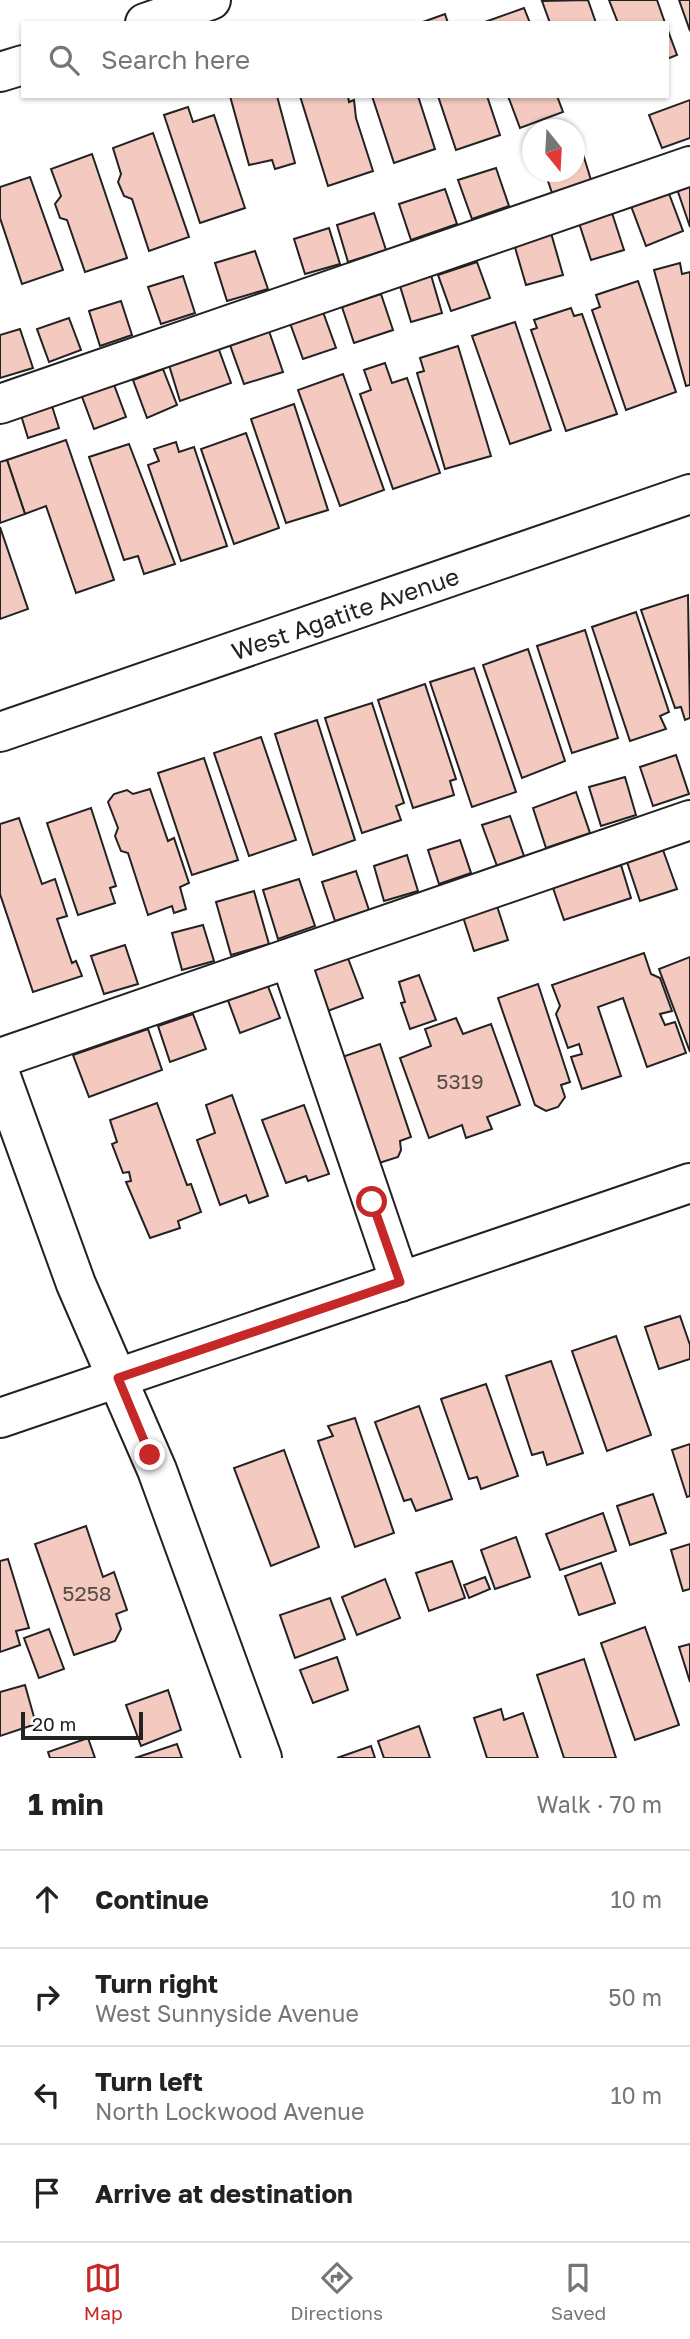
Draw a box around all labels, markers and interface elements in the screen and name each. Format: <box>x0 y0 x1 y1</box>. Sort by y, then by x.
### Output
search box <box>21 21 669 98</box>
icon: search <box>45 41 83 79</box>
text: Search here <box>101 44 250 75</box>
north arrow <box>522 119 585 182</box>
street label: West Agatite Avenue <box>228 560 462 666</box>
house number: 5319 <box>436 1068 484 1094</box>
route start <box>356 1186 387 1217</box>
route end <box>134 1439 165 1470</box>
house number: 5258 <box>62 1580 112 1606</box>
scale bar <box>21 1709 144 1741</box>
text: 20 m <box>32 1712 76 1735</box>
text: 1 min <box>28 1786 104 1822</box>
text: Walk · 70 m <box>537 1790 662 1818</box>
icon: ahead <box>28 1880 66 1918</box>
text: Continue <box>95 1884 209 1915</box>
text: 10 m <box>610 1885 662 1913</box>
text: Turn right <box>95 1968 218 1999</box>
icon: right <box>28 1978 66 2016</box>
text: 50 m <box>608 1983 662 2011</box>
text: West Sunnyside Avenue <box>95 1999 359 2027</box>
text: Turn left <box>95 2066 203 2097</box>
icon: left <box>28 2076 66 2114</box>
text: 10 m <box>610 2081 662 2109</box>
text: North Lockwood Avenue <box>95 2097 364 2125</box>
icon: arrive <box>28 2174 66 2212</box>
text: Arrive at destination <box>95 2178 353 2209</box>
tab: Map <box>84 2259 123 2324</box>
tab: Directions <box>290 2259 383 2324</box>
tab: Saved <box>551 2259 606 2324</box>

